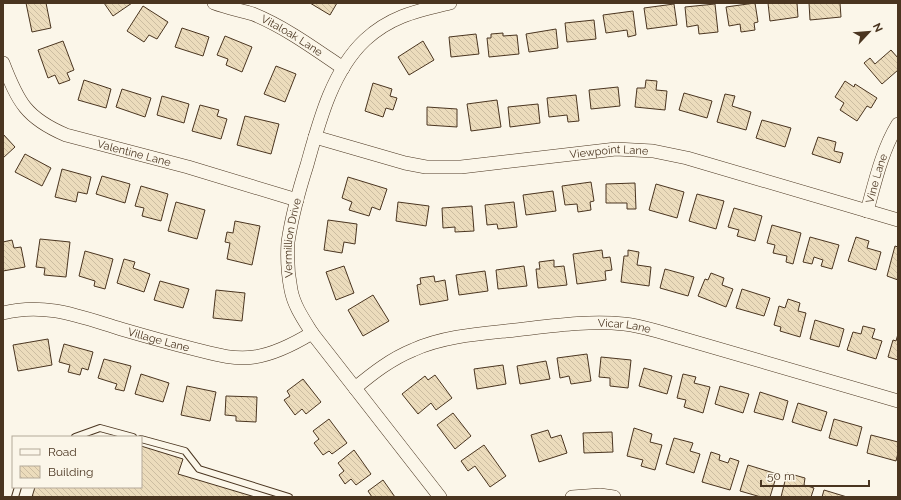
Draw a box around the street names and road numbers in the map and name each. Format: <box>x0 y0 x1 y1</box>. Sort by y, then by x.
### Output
street label: Vitaloak Lane <box>259 12 325 59</box>
street label: Valentine Lane <box>96 137 173 169</box>
street label: Viewpoint Lane <box>569 143 649 161</box>
street label: Vine Lane <box>863 151 891 205</box>
street label: Vermillion Drive <box>282 196 304 278</box>
street label: Vicar Lane <box>598 317 653 336</box>
street label: Village Lane <box>126 325 191 355</box>

